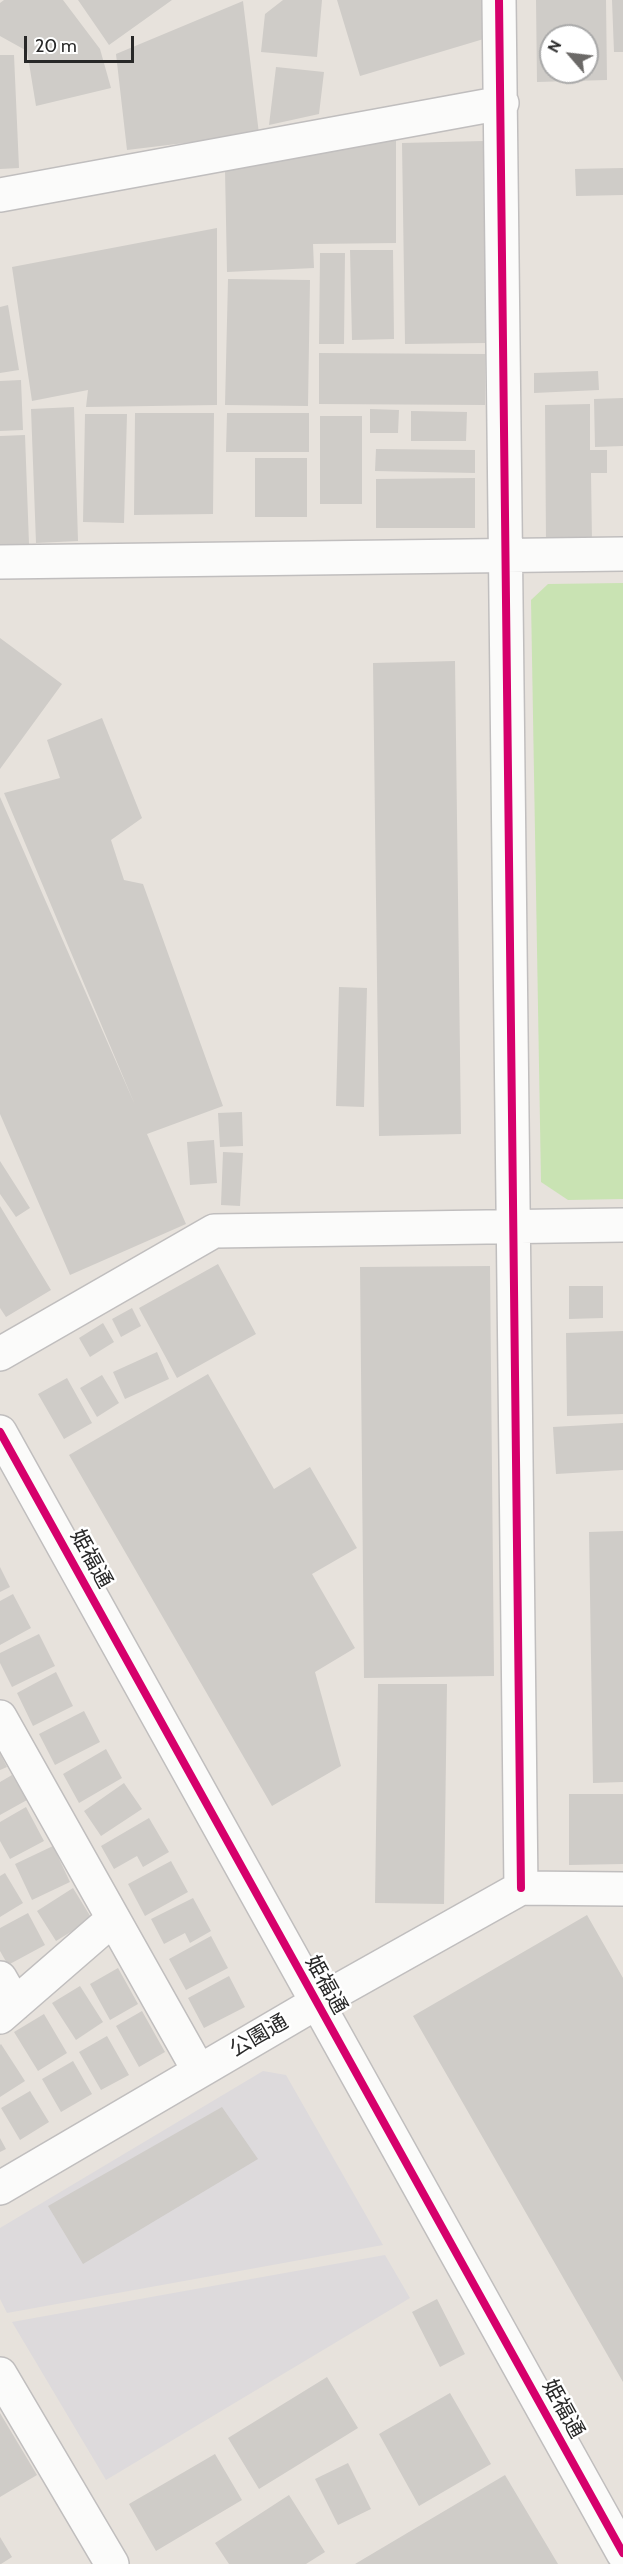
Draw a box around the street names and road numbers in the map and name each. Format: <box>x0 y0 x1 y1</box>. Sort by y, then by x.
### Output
street label: 姫福通 <box>65 1525 117 1593</box>
street label: 姫福通 <box>300 1951 352 2019</box>
street label: 公園通 <box>225 2009 293 2063</box>
street label: 姫福通 <box>537 2375 589 2443</box>

